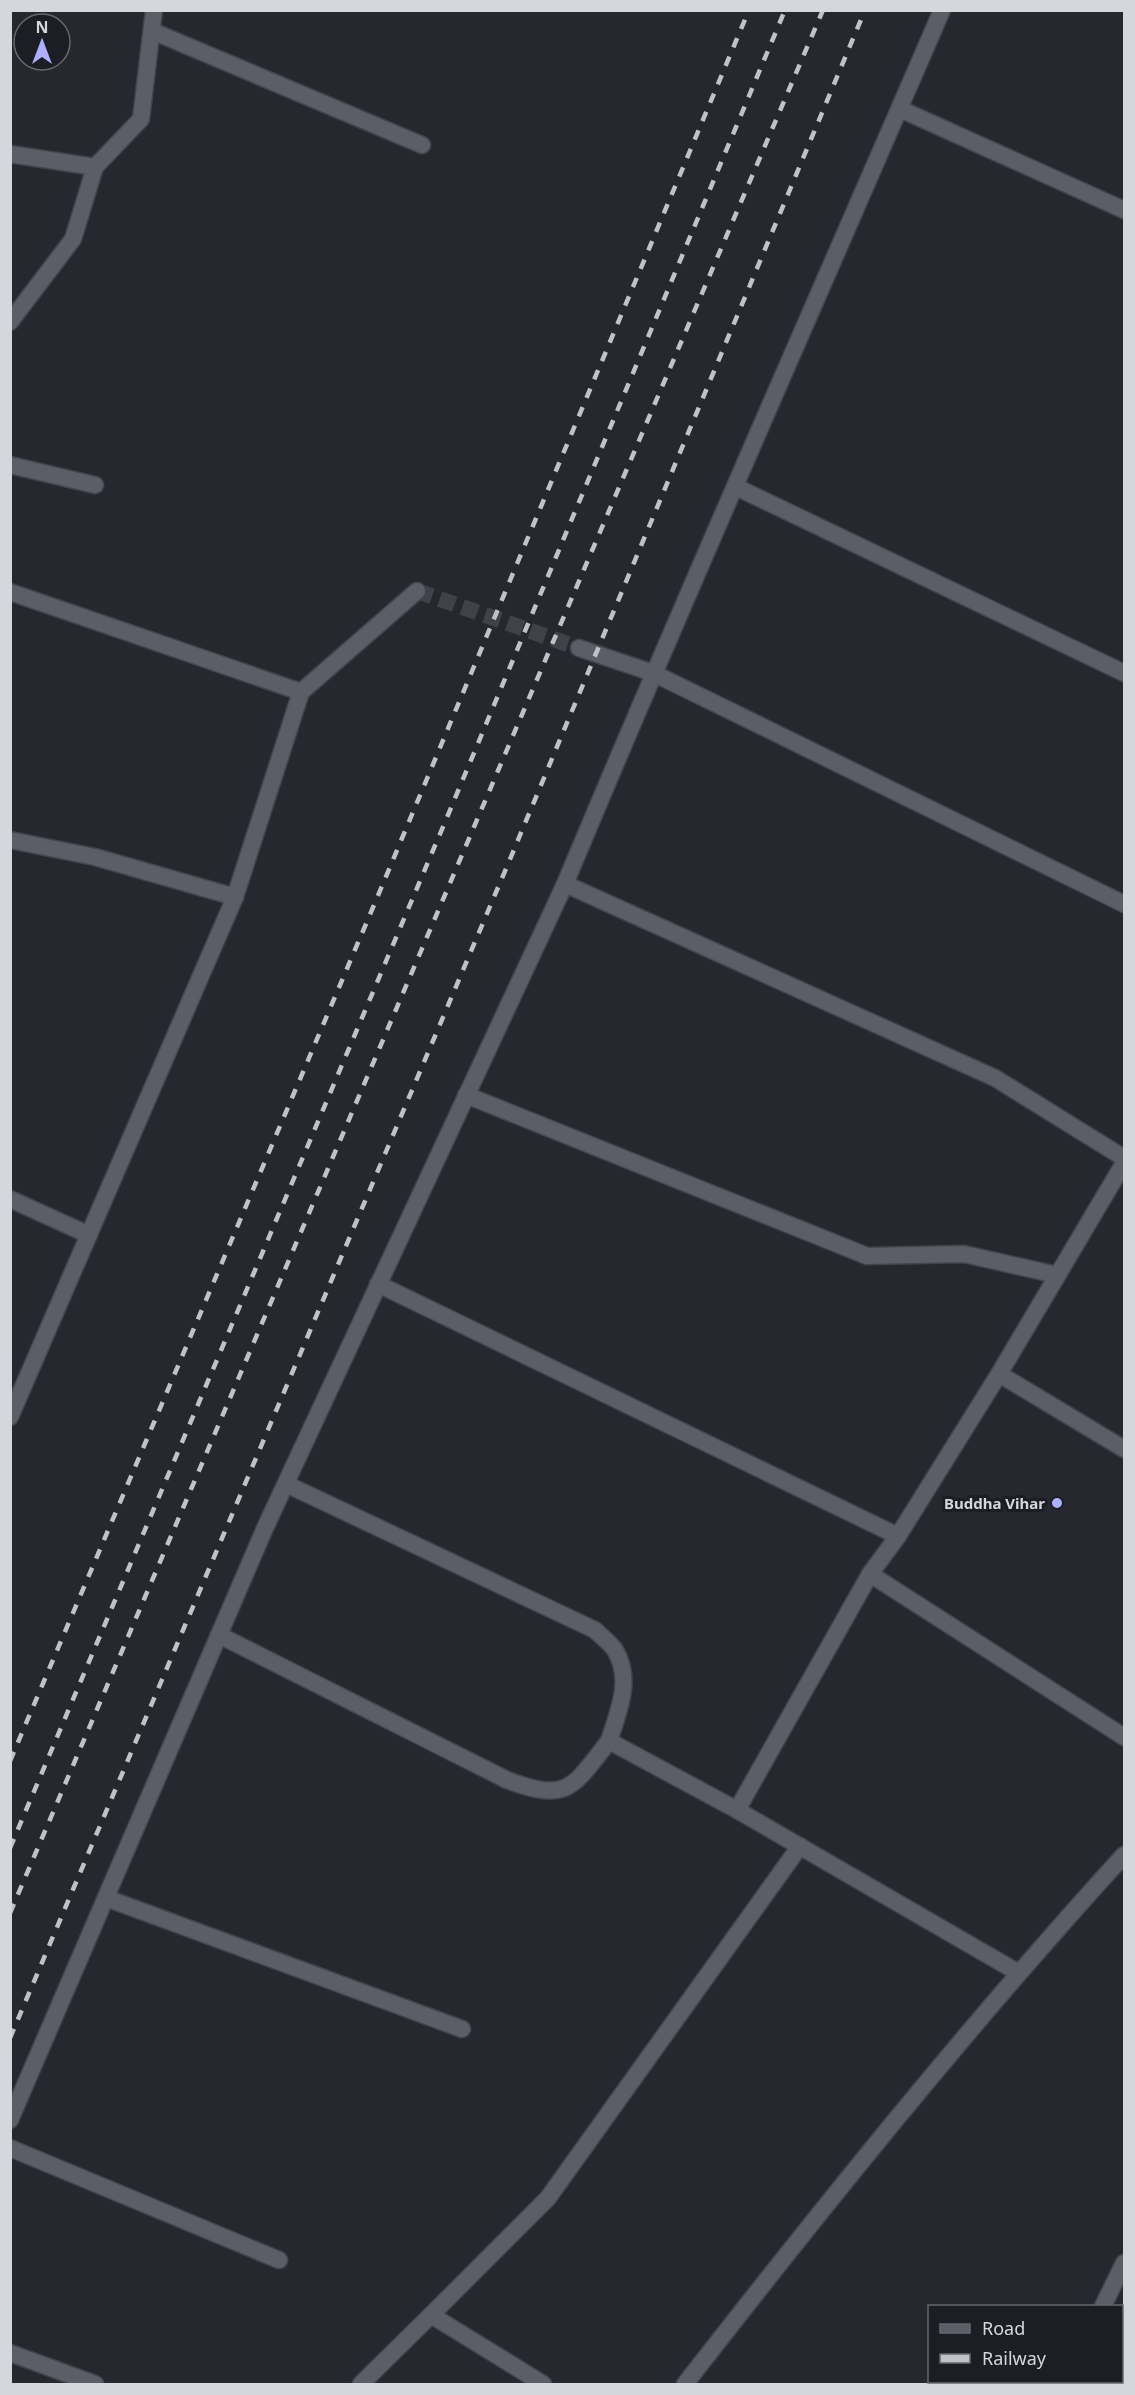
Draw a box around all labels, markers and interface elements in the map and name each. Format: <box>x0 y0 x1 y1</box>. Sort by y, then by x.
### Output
north arrow <box>12 12 72 72</box>
text: N <box>35 16 49 38</box>
place label: Buddha Vihar <box>944 1493 1045 1513</box>
marker: Buddha Vihar <box>1050 1496 1064 1510</box>
legend <box>928 2305 1123 2383</box>
text: Road <box>982 2316 1025 2340</box>
text: Railway <box>982 2346 1047 2370</box>

